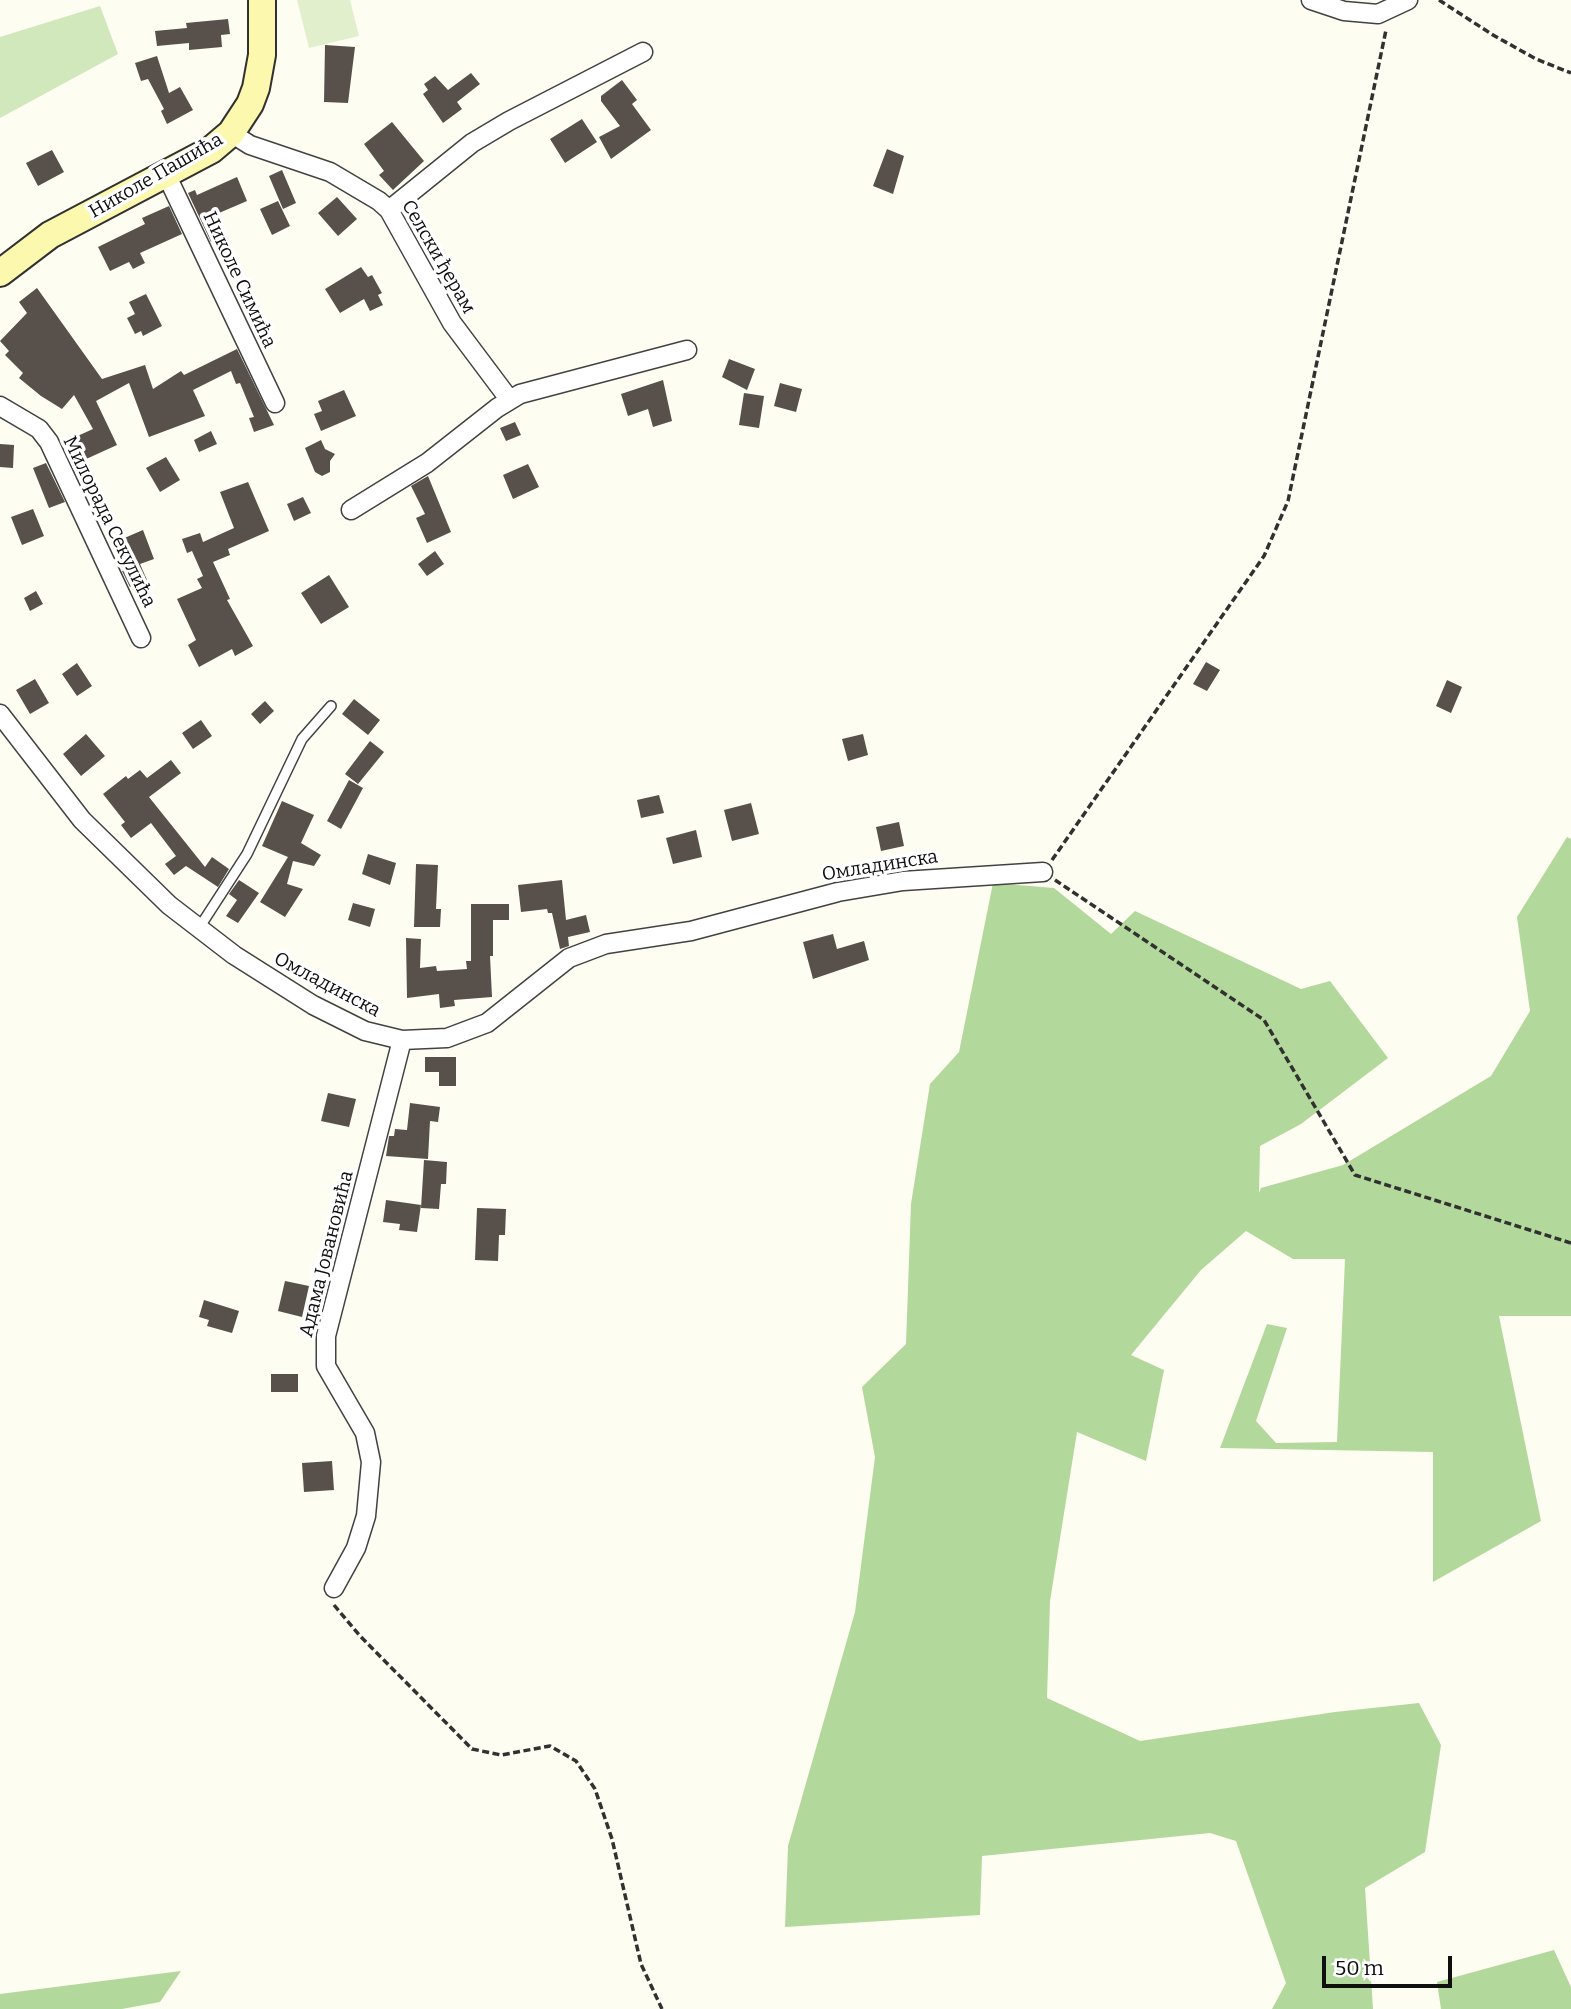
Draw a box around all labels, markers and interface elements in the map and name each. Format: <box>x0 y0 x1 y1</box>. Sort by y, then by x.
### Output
street label: Николе Пашића <box>85 128 227 224</box>
street label: Селски ђерам <box>396 196 480 318</box>
street label: Николе Симића <box>197 208 281 352</box>
street label: Милорада Секулића <box>58 433 160 611</box>
street label: Омладинска <box>820 846 940 886</box>
street label: Омладинска <box>270 947 384 1023</box>
street label: Адама Јовановића <box>295 1168 359 1340</box>
scale bar <box>1326 1942 1456 1986</box>
text: 50 m <box>1335 1955 1384 1981</box>

